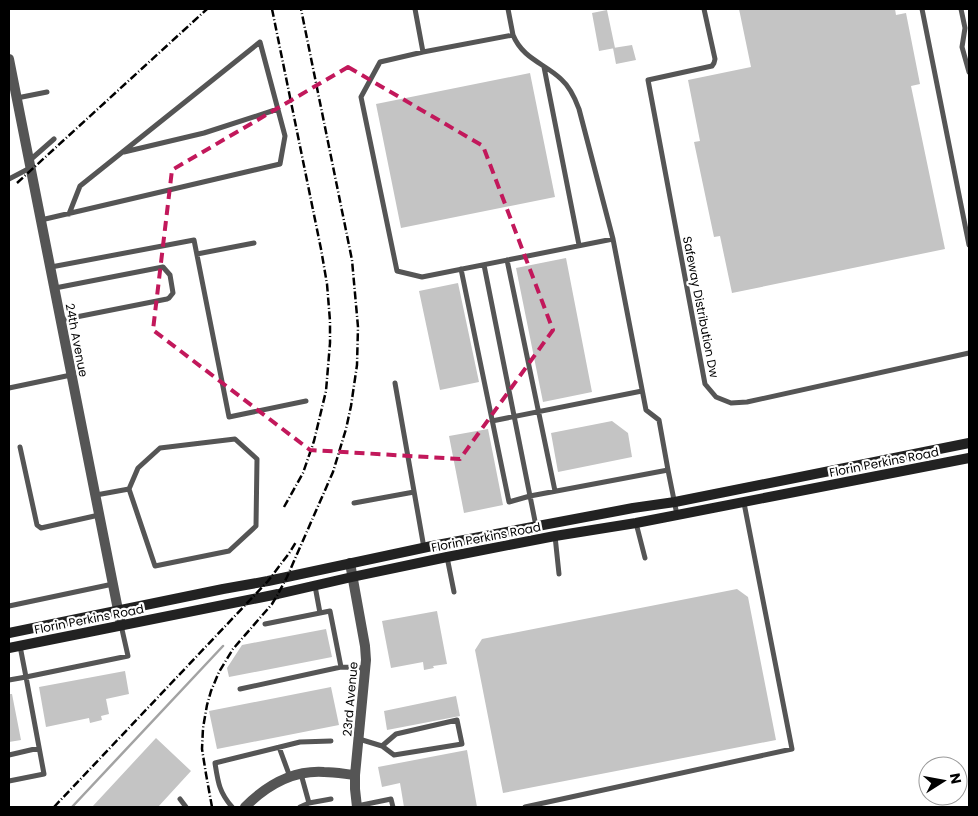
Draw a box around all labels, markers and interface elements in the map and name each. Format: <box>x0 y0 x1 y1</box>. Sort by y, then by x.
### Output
street label: Safeway Distribution Dw <box>679 235 723 379</box>
street label: 24th Avenue <box>62 302 92 378</box>
street label: Florin Perkins Road <box>828 443 940 481</box>
street label: Florin Perkins Road <box>430 518 542 556</box>
street label: Florin Perkins Road <box>33 600 145 638</box>
street label: 23rd Avenue <box>338 661 362 737</box>
north arrow <box>918 756 968 806</box>
text: N <box>945 771 967 786</box>

